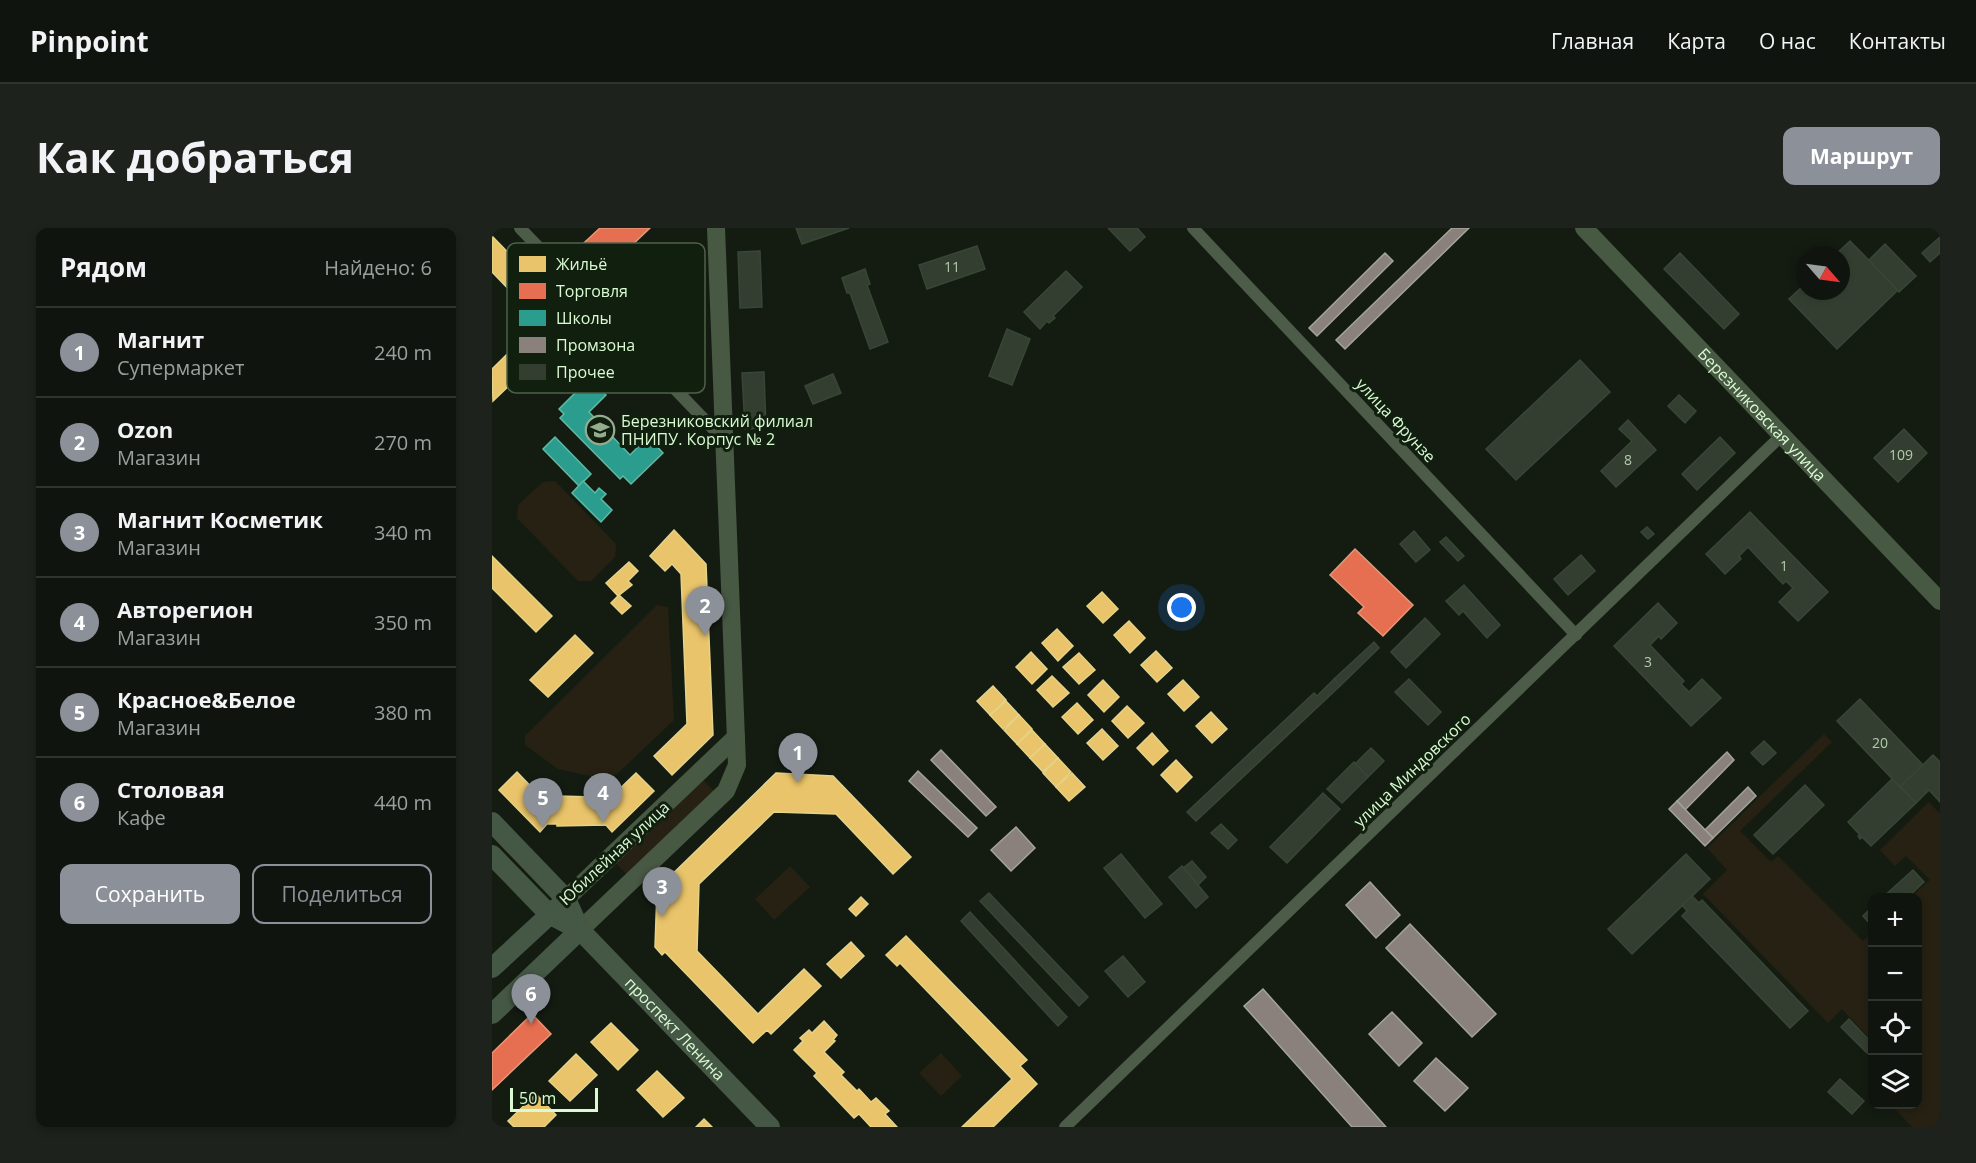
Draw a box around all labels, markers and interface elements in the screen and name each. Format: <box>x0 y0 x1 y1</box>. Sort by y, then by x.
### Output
text: Pinpoint <box>30 22 149 60</box>
text: Главная <box>1551 27 1634 55</box>
text: Карта <box>1667 27 1726 55</box>
text: О нас <box>1759 27 1816 55</box>
text: Контакты <box>1849 27 1946 55</box>
button: Маршрут <box>1783 127 1940 185</box>
text: Как добраться <box>36 128 354 185</box>
legend <box>507 243 705 393</box>
north arrow <box>1796 246 1850 300</box>
text: Рядом <box>60 249 147 285</box>
text: Жильё <box>556 253 607 275</box>
text: Найдено: 6 <box>324 254 432 281</box>
house number: 11 <box>944 257 960 276</box>
text: Торговля <box>556 280 628 302</box>
text: Школы <box>556 307 612 329</box>
text: Магнит <box>117 324 204 354</box>
text: Промзона <box>556 334 635 356</box>
text: 1 <box>74 339 85 366</box>
text: 240 m <box>374 339 432 366</box>
street label: Березниковская улица <box>1693 343 1831 486</box>
text: Супермаркет <box>117 354 244 381</box>
text: Прочее <box>556 361 615 383</box>
street label: улица Фрунзе <box>1351 373 1441 467</box>
place label: Березниковский филиал ПНИПУ. Корпус № 2 <box>621 410 813 450</box>
text: Ozon <box>117 414 173 444</box>
school or university icon: Березниковский филиал ПНИПУ. Корпус № 2 <box>584 414 616 446</box>
text: 2 <box>74 429 85 456</box>
text: 270 m <box>374 429 432 456</box>
text: Магазин <box>117 444 201 471</box>
house number: 109 <box>1889 445 1913 464</box>
house number: 8 <box>1624 450 1632 469</box>
text: Магнит Косметик <box>117 504 323 534</box>
text: 3 <box>74 519 85 546</box>
text: 340 m <box>374 519 432 546</box>
text: Магазин <box>117 534 201 561</box>
house number: 1 <box>1780 556 1788 575</box>
pin: 2 <box>686 586 724 636</box>
your location <box>1167 593 1196 622</box>
text: Авторегион <box>117 594 253 624</box>
text: 4 <box>74 609 85 636</box>
text: 350 m <box>374 609 432 636</box>
text: Магазин <box>117 624 201 651</box>
house number: 3 <box>1644 652 1652 671</box>
text: Красное&Белое <box>117 684 296 714</box>
text: 5 <box>74 699 85 726</box>
text: 380 m <box>374 699 432 726</box>
street label: улица Миндовского <box>1349 708 1475 832</box>
text: Магазин <box>117 714 201 741</box>
house number: 20 <box>1872 733 1888 752</box>
pin: 1 <box>778 734 818 783</box>
text: Столовая <box>117 774 225 804</box>
pin: 4 <box>584 774 622 823</box>
pin: 5 <box>524 778 562 828</box>
text: 6 <box>74 789 85 816</box>
text: 440 m <box>374 789 432 816</box>
street label: Юбилейная улица <box>554 796 674 910</box>
text: Кафе <box>117 804 166 831</box>
button: Сохранить <box>60 864 240 924</box>
button: Поделиться <box>252 864 432 924</box>
pin: 3 <box>642 868 682 917</box>
map controls <box>1868 893 1922 1109</box>
button: + <box>1868 893 1922 947</box>
button: − <box>1868 947 1922 1001</box>
street label: проспект Ленина <box>620 972 730 1085</box>
pin: 6 <box>512 974 550 1024</box>
button: locate <box>1868 1001 1922 1055</box>
button: layers <box>1868 1055 1922 1109</box>
scale bar <box>510 1085 598 1112</box>
text: 50 m <box>519 1087 556 1109</box>

